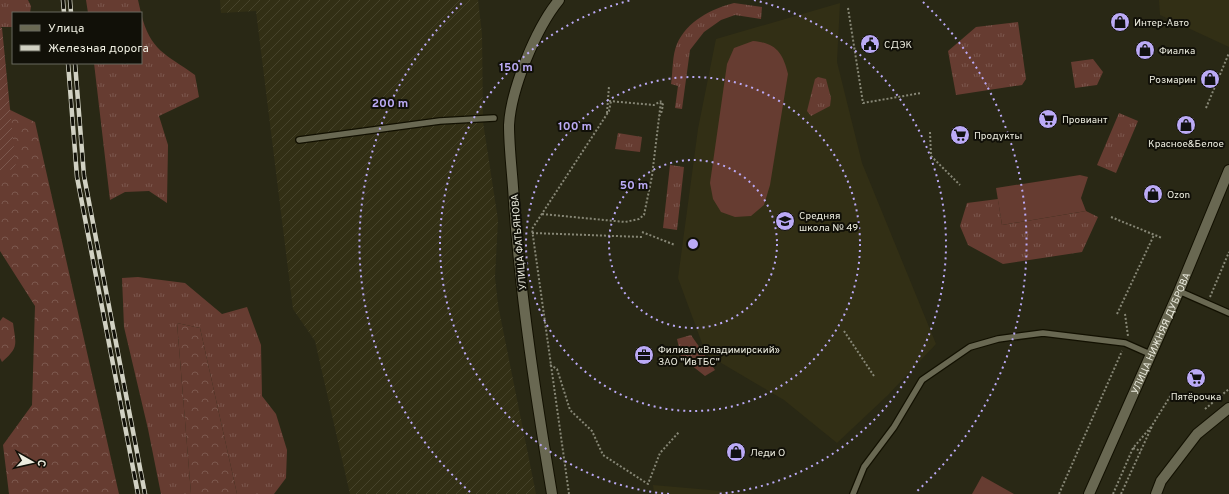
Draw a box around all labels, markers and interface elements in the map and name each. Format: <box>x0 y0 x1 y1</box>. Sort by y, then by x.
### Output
shop icon: Интер-Авто <box>1109 11 1131 33</box>
legend <box>12 12 142 64</box>
place label: Интер-Авто <box>1134 17 1190 30</box>
text: Улица <box>48 21 84 37</box>
public building icon: СДЭК <box>859 33 881 55</box>
place label: СДЭК <box>884 39 912 52</box>
shop icon: Фиалка <box>1134 39 1156 61</box>
text: Железная дорога <box>48 41 149 57</box>
place label: Фиалка <box>1159 45 1195 58</box>
text: 150 m <box>499 60 533 76</box>
shop icon: Розмарин <box>1199 68 1221 90</box>
place label: Розмарин <box>1149 74 1196 87</box>
text: 200 m <box>372 96 408 112</box>
supermarket icon: Провиант <box>1037 108 1059 130</box>
place label: Провиант <box>1062 114 1108 127</box>
shop icon: Красное&Белое <box>1175 114 1197 136</box>
text: 100 m <box>558 119 592 135</box>
supermarket icon: Продукты <box>949 124 971 146</box>
place label: Продукты <box>974 130 1022 143</box>
place label: Красное&Белое <box>1148 138 1224 151</box>
text: 50 m <box>620 178 648 194</box>
shop icon: Ozon <box>1142 183 1164 205</box>
place label: Ozon <box>1167 189 1190 202</box>
street label: УЛИЦА ФАТЬЯНОВА <box>509 193 530 290</box>
school or university icon: Средняя школа № 49 <box>774 210 796 232</box>
place label: Средняя школа № 49 <box>799 210 858 235</box>
centre of rings <box>686 237 700 251</box>
street label: УЛИЦА НИЖНЯЯ ДУБРОВА <box>1129 271 1194 397</box>
office icon: Филиал «Владимирский» ЗАО "ИвТБС" <box>633 344 655 366</box>
place label: Филиал «Владимирский» ЗАО "ИвТБС" <box>658 344 780 369</box>
supermarket icon: Пятёрочка <box>1185 367 1207 389</box>
place label: Пятёрочка <box>1171 391 1221 404</box>
shop icon: Леди О <box>725 441 747 463</box>
north arrow <box>12 442 52 482</box>
place label: Леди О <box>750 447 785 460</box>
text: С <box>33 459 48 468</box>

